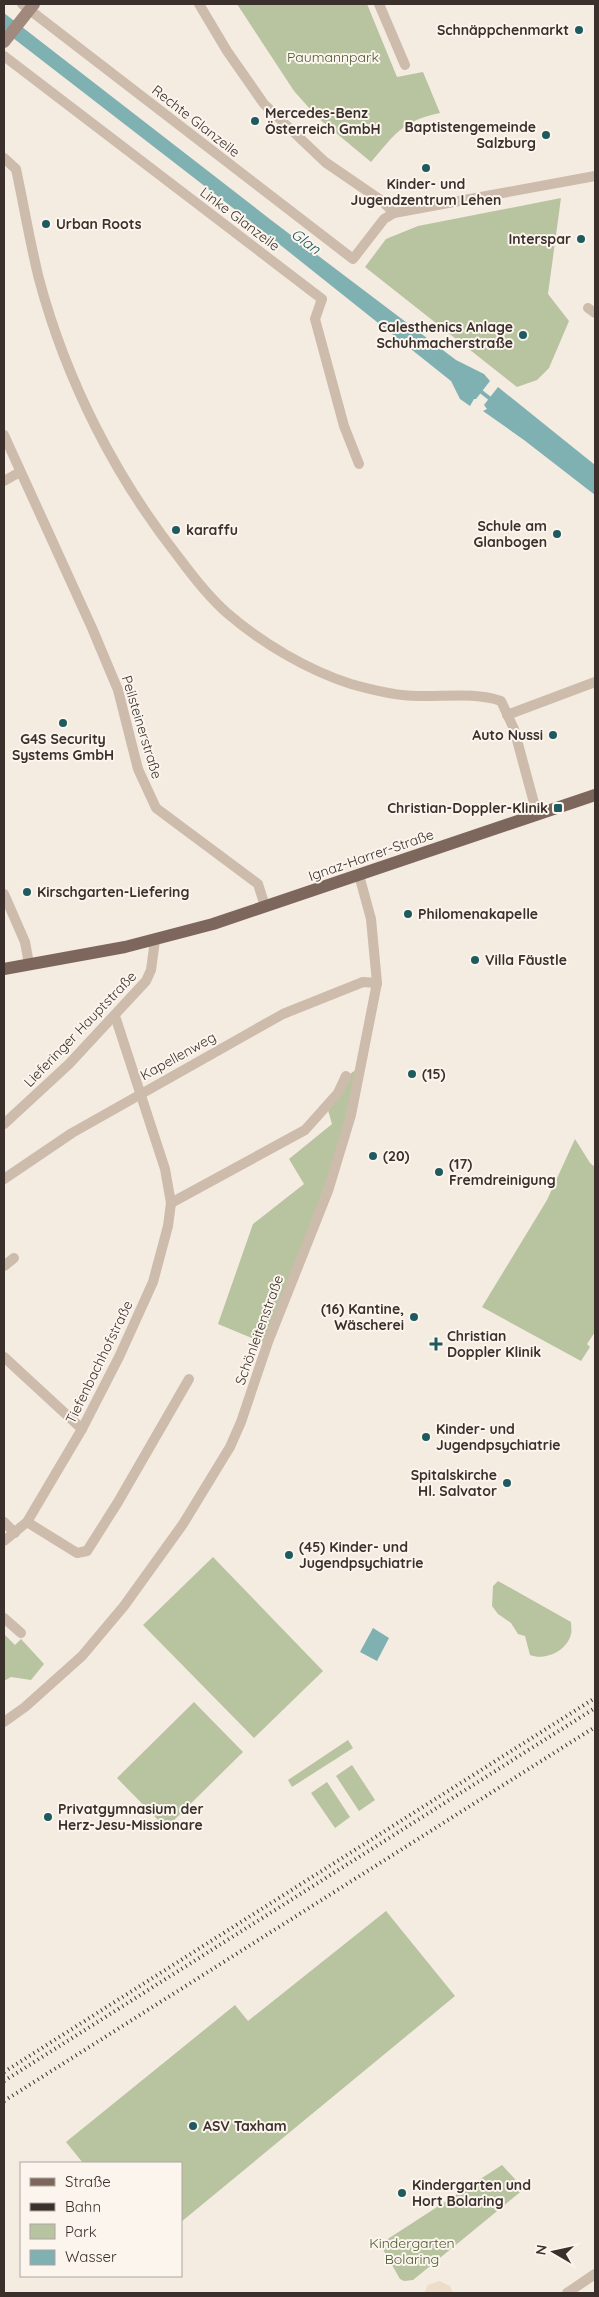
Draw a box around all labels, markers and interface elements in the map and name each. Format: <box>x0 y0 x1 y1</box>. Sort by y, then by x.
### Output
place label: Schnäppchenmarkt <box>437 21 569 39</box>
marker: Schnäppchenmarkt <box>573 24 585 36</box>
park label: Paumannpark <box>287 48 379 66</box>
street label: Rechte Glanzeile <box>148 81 244 161</box>
place label: Mercedes-Benz Österreich GmbH <box>265 104 381 138</box>
marker: Mercedes-Benz Österreich GmbH <box>249 115 261 127</box>
place label: Baptistengemeinde Salzburg <box>404 118 536 152</box>
marker: Baptistengemeinde Salzburg <box>540 129 552 141</box>
marker: Kinder- und Jugendzentrum Lehen <box>420 162 432 174</box>
place label: Kinder- und Jugendzentrum Lehen <box>351 175 501 209</box>
street label: Linke Glanzeile <box>196 183 284 255</box>
place label: Urban Roots <box>56 215 142 233</box>
marker: Urban Roots <box>40 218 52 230</box>
water label: Glan <box>288 224 325 258</box>
place label: Interspar <box>508 230 571 248</box>
marker: Interspar <box>575 233 587 245</box>
place label: Calesthenics Anlage Schuhmacherstraße <box>376 318 513 352</box>
marker: Calesthenics Anlage Schuhmacherstraße <box>517 329 529 341</box>
place label: Schule am Glanbogen <box>474 517 547 551</box>
place label: karaffu <box>186 521 238 539</box>
marker: karaffu <box>170 524 182 536</box>
marker: Schule am Glanbogen <box>551 528 563 540</box>
street label: Peilsteinerstraße <box>118 673 166 781</box>
marker: G4S Security Systems GmbH <box>57 717 69 729</box>
place label: Auto Nussi <box>472 726 543 744</box>
marker: Auto Nussi <box>547 729 559 741</box>
place label: G4S Security Systems GmbH <box>12 730 114 764</box>
place label: Christian-Doppler-Klinik <box>387 799 548 817</box>
marker: Christian-Doppler-Klinik <box>552 802 564 814</box>
street label: Ignaz-Harrer-Straße <box>306 825 436 885</box>
place label: Kirschgarten-Liefering <box>37 883 189 901</box>
marker: Kirschgarten-Liefering <box>21 886 33 898</box>
place label: Philomenakapelle <box>418 905 538 923</box>
marker: Philomenakapelle <box>402 908 414 920</box>
place label: Villa Fäustle <box>485 951 567 969</box>
marker: Villa Fäustle <box>469 954 481 966</box>
street label: Lieferinger Hauptstraße <box>20 967 140 1091</box>
street label: Kapellenweg <box>137 1028 219 1084</box>
place label: (15) <box>422 1065 446 1083</box>
marker: (15) <box>406 1068 418 1080</box>
place label: (20) <box>383 1147 410 1165</box>
marker: (20) <box>367 1150 379 1162</box>
place label: (17) Fremdreinigung <box>449 1155 556 1189</box>
marker: (17) Fremdreinigung <box>433 1166 445 1178</box>
street label: Schönleitenstraße <box>231 1272 287 1387</box>
street label: Tiefenbachhofstraße <box>61 1297 137 1427</box>
place label: (16) Kantine, Wäscherei <box>321 1300 404 1334</box>
marker: (16) Kantine, Wäscherei <box>408 1311 420 1323</box>
place label: Christian Doppler Klinik <box>447 1327 541 1361</box>
marker: Christian Doppler Klinik <box>429 1337 443 1351</box>
place label: Kinder- und Jugendpsychiatrie <box>436 1420 561 1454</box>
marker: Kinder- und Jugendpsychiatrie <box>420 1431 432 1443</box>
place label: Spitalskirche Hl. Salvator <box>411 1466 497 1500</box>
marker: Spitalskirche Hl. Salvator <box>501 1477 513 1489</box>
place label: (45) Kinder- und Jugendpsychiatrie <box>299 1538 424 1572</box>
marker: (45) Kinder- und Jugendpsychiatrie <box>283 1549 295 1561</box>
place label: Privatgymnasium der Herz-Jesu-Missionare <box>58 1800 204 1834</box>
marker: Privatgymnasium der Herz-Jesu-Missionare <box>42 1811 54 1823</box>
place label: ASV Taxham <box>203 2117 287 2135</box>
marker: ASV Taxham <box>187 2120 199 2132</box>
legend <box>20 2162 182 2277</box>
text: Straße <box>65 2172 111 2191</box>
place label: Kindergarten und Hort Bolaring <box>412 2176 531 2210</box>
marker: Kindergarten und Hort Bolaring <box>396 2187 408 2199</box>
text: Bahn <box>65 2197 101 2216</box>
text: Park <box>65 2222 97 2241</box>
north arrow <box>529 2227 579 2277</box>
park label: Kindergarten Bolaring <box>369 2234 455 2268</box>
text: N <box>531 2243 551 2256</box>
text: Wasser <box>65 2247 117 2266</box>

